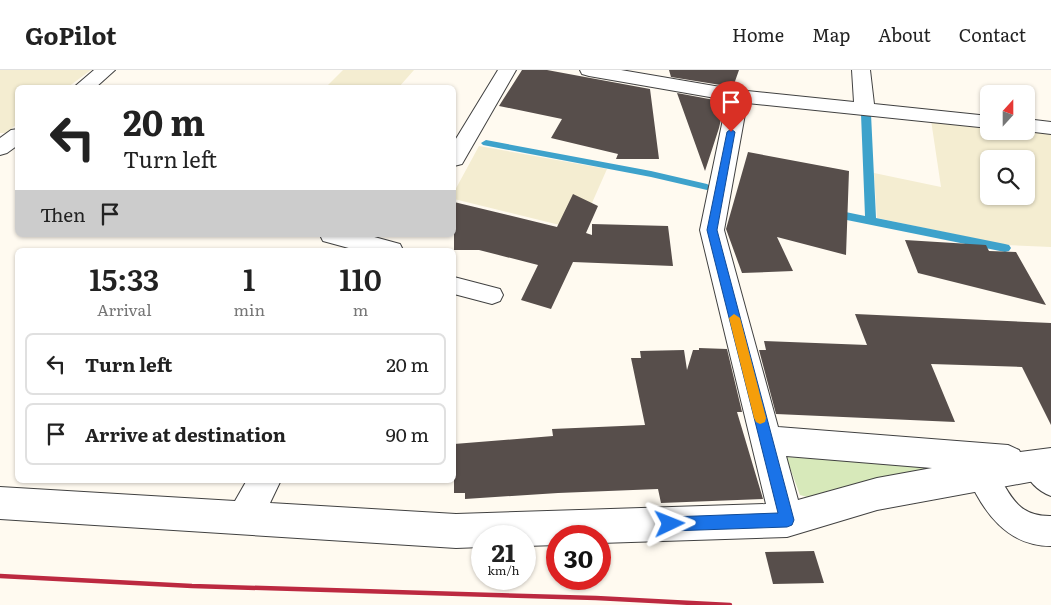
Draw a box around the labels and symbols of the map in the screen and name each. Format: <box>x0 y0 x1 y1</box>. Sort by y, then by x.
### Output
pin <box>710 81 752 132</box>
north arrow <box>980 85 1035 140</box>
position arrow <box>643 497 695 549</box>
speed limit sign: 30 <box>546 525 611 590</box>

